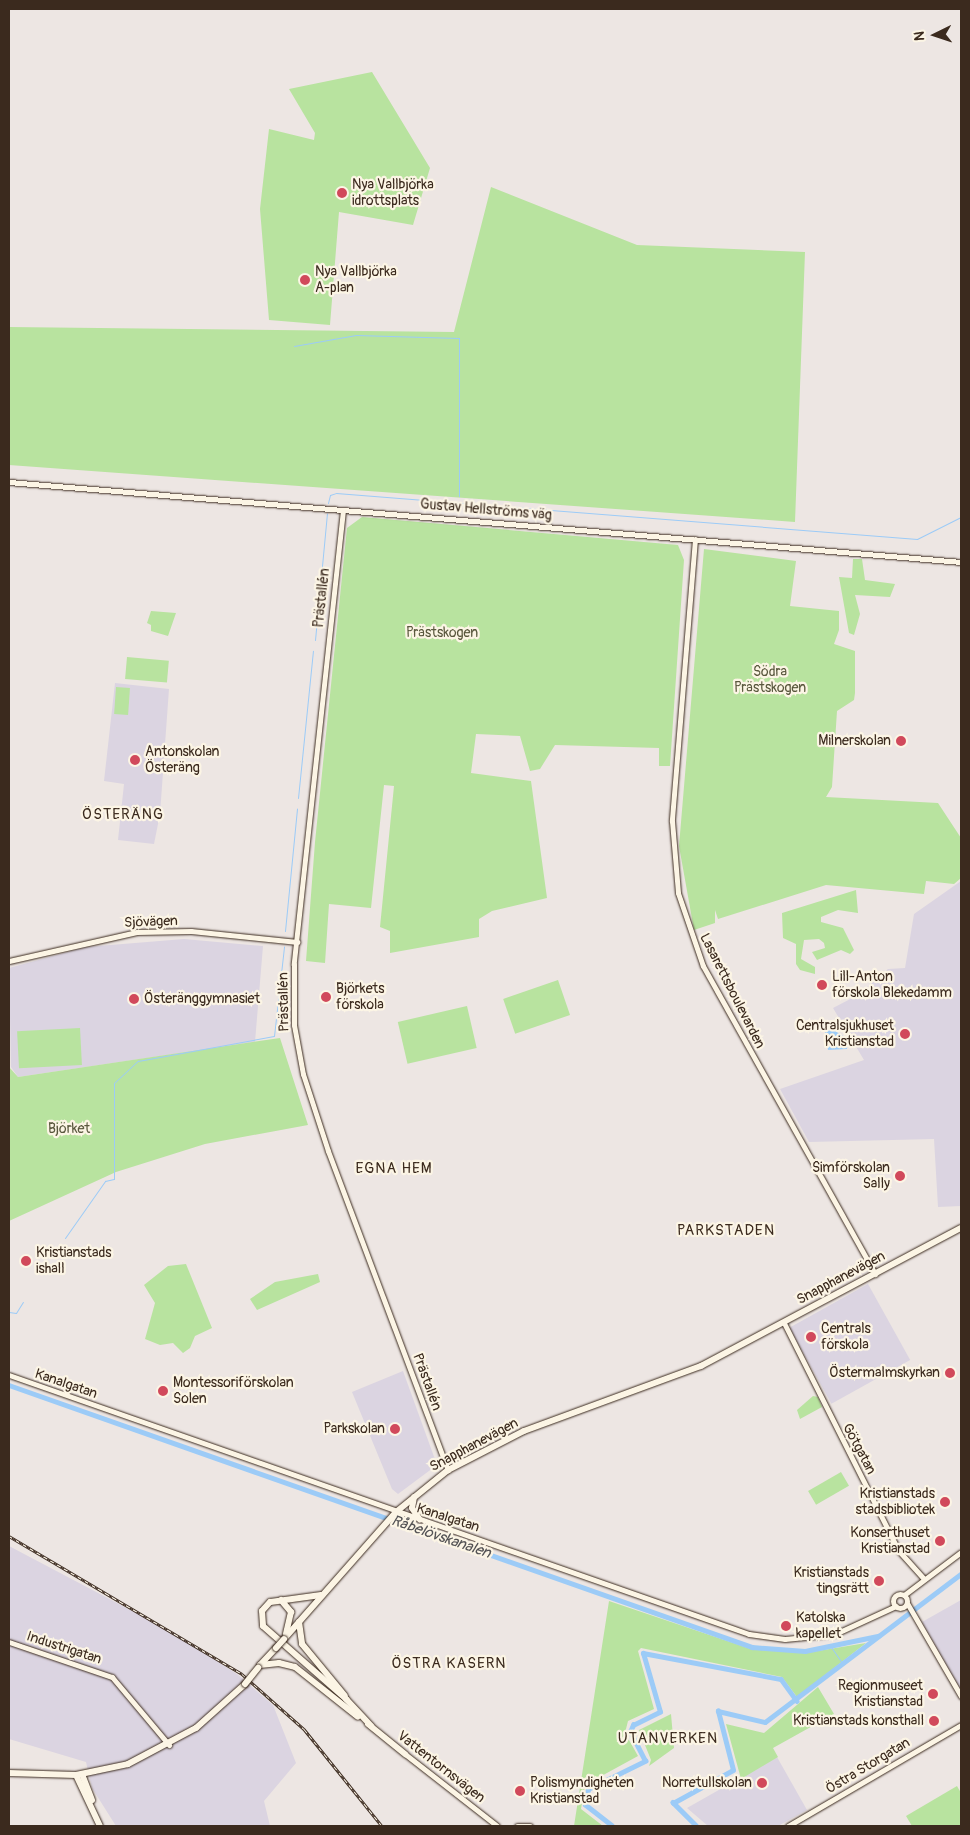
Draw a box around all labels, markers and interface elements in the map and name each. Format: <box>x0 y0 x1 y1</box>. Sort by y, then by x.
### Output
north arrow <box>910 10 960 60</box>
text: N <box>911 31 928 41</box>
place label: Nya Vallbjörka idrottsplats <box>352 177 434 210</box>
marker: Nya Vallbjörka idrottsplats <box>336 187 348 199</box>
place label: Nya Vallbjörka A-plan <box>315 264 397 296</box>
marker: Nya Vallbjörka A-plan <box>299 274 311 286</box>
street label: Gustav Hellströms väg <box>420 496 552 524</box>
street label: Prästallén <box>311 568 333 628</box>
park label: Prästskogen <box>406 625 478 641</box>
park label: Södra Prästskogen <box>734 664 806 696</box>
place label: Milnerskolan <box>818 733 891 749</box>
marker: Milnerskolan <box>895 735 907 747</box>
place label: Antonskolan Österäng <box>145 744 219 776</box>
marker: Antonskolan Österäng <box>129 754 141 766</box>
district label: ÖSTERÄNG <box>81 806 165 824</box>
street label: Sjövägen <box>124 913 178 931</box>
street label: Lasarettsboulevarden <box>696 931 768 1051</box>
place label: Lill-Anton förskola Blekedamm <box>832 969 952 1002</box>
street label: Prästallén <box>275 972 293 1032</box>
marker: Lill-Anton förskola Blekedamm <box>816 979 828 991</box>
place label: Björkets förskola <box>336 981 384 1014</box>
place label: Österänggymnasiet <box>144 991 260 1007</box>
marker: Björkets förskola <box>320 991 332 1003</box>
marker: Österänggymnasiet <box>128 993 140 1005</box>
place label: Centralsjukhuset Kristianstad <box>796 1018 894 1050</box>
marker: Centralsjukhuset Kristianstad <box>898 1027 912 1041</box>
park label: Björket <box>48 1121 90 1137</box>
district label: EGNA HEM <box>355 1160 433 1178</box>
place label: Simförskolan Sally <box>812 1160 890 1192</box>
marker: Simförskolan Sally <box>894 1170 906 1182</box>
district label: PARKSTADEN <box>676 1222 776 1240</box>
place label: Kristianstads ishall <box>36 1245 112 1278</box>
street label: Snapphanevägen <box>794 1248 888 1308</box>
marker: Kristianstads ishall <box>20 1255 32 1267</box>
place label: Centrals förskola <box>821 1321 871 1354</box>
marker: Centrals förskola <box>805 1331 817 1343</box>
street label: Prästallén <box>409 1351 445 1413</box>
street label: Kanalgatan <box>32 1365 100 1403</box>
place label: Östermalmskyrkan <box>829 1365 940 1381</box>
marker: Östermalmskyrkan <box>944 1367 956 1379</box>
place label: Montessoriförskolan Solen <box>173 1375 294 1408</box>
marker: Montessoriförskolan Solen <box>157 1385 169 1397</box>
street label: Snapphanevägen <box>427 1415 521 1475</box>
place label: Parkskolan <box>324 1421 385 1437</box>
street label: Götgatan <box>839 1421 879 1477</box>
marker: Parkskolan <box>389 1423 401 1435</box>
place label: Kristianstads stadsbibliotek <box>856 1486 935 1518</box>
marker: Kristianstads stadsbibliotek <box>939 1496 951 1508</box>
street label: Kanalgatan <box>414 1500 482 1536</box>
water label: Råbelövskanalen <box>389 1512 493 1562</box>
place label: Konserthuset Kristianstad <box>850 1525 930 1558</box>
marker: Konserthuset Kristianstad <box>934 1535 946 1547</box>
place label: Kristianstads tingsrätt <box>793 1565 869 1598</box>
marker: Kristianstads tingsrätt <box>873 1575 885 1587</box>
place label: Katolska kapellet <box>796 1610 846 1642</box>
marker: Katolska kapellet <box>780 1620 792 1632</box>
street label: Industrigatan <box>24 1628 104 1668</box>
district label: ÖSTRA KASERN <box>390 1655 508 1673</box>
place label: Regionmuseet Kristianstad <box>838 1678 923 1710</box>
marker: Regionmuseet Kristianstad <box>927 1688 939 1700</box>
place label: Kristianstads konsthall <box>793 1713 924 1729</box>
marker: Kristianstads konsthall <box>928 1715 940 1727</box>
street label: Vattentornsvägen <box>394 1728 488 1806</box>
district label: UTANVERKEN <box>617 1730 719 1748</box>
street label: Östra Storgatan <box>823 1734 913 1798</box>
place label: Polismyndigheten Kristianstad <box>530 1775 634 1808</box>
place label: Norretullskolan <box>662 1775 752 1791</box>
marker: Norretullskolan <box>756 1777 768 1789</box>
marker: Polismyndigheten Kristianstad <box>514 1785 526 1797</box>

